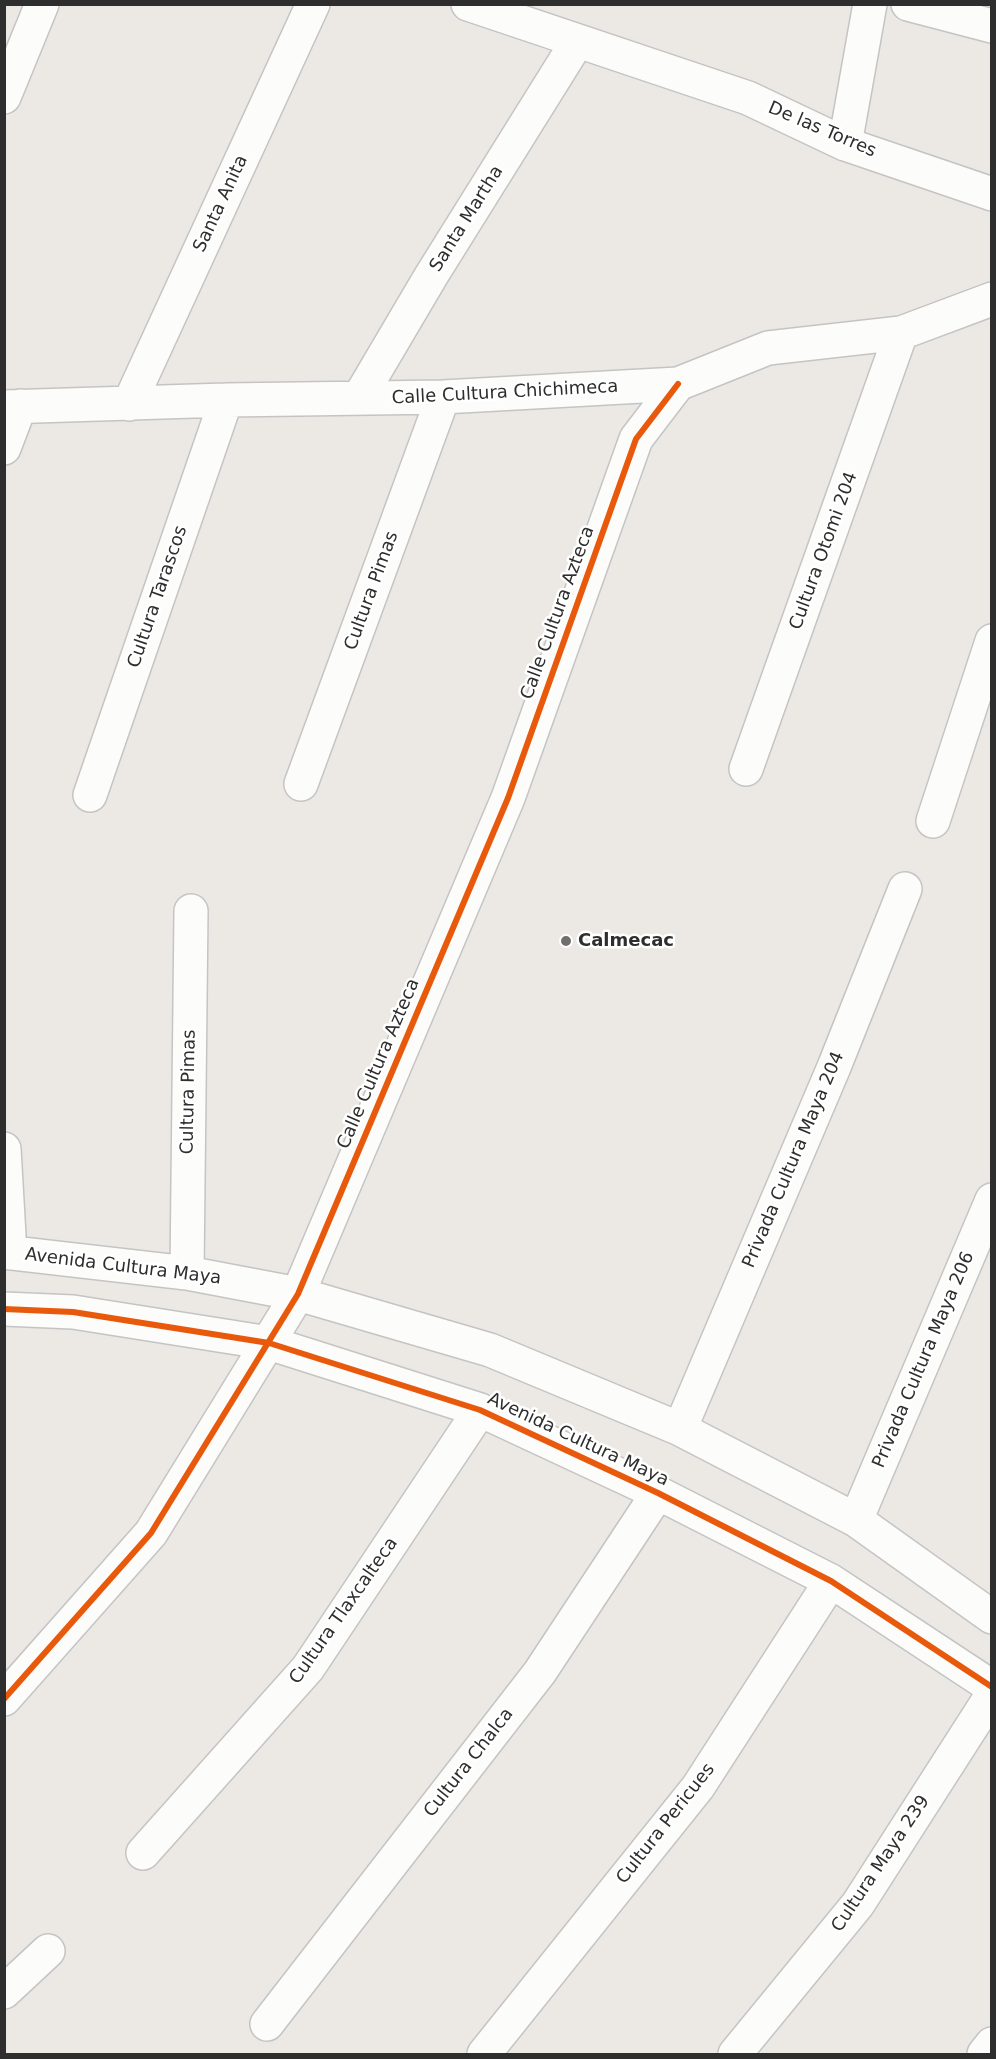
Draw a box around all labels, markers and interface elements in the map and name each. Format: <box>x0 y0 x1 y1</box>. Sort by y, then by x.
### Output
street label: De las Torres <box>765 98 879 162</box>
street label: Santa Anita <box>189 152 253 256</box>
street label: Santa Martha <box>426 162 508 276</box>
street label: Calle Cultura Chichimeca <box>391 376 619 410</box>
street label: Cultura Otomi 204 <box>785 469 863 633</box>
street label: Cultura Tarascos <box>124 523 192 671</box>
street label: Calle Cultura Azteca <box>517 523 599 703</box>
street label: Cultura Pimas <box>340 529 404 653</box>
place label: Calmecac <box>578 930 674 952</box>
marker: Calmecac <box>559 934 573 948</box>
street label: Calle Cultura Azteca <box>333 976 425 1152</box>
street label: Cultura Pimas <box>177 1029 201 1155</box>
street label: Privada Cultura Maya 204 <box>739 1049 849 1271</box>
street label: Avenida Cultura Maya <box>24 1244 222 1290</box>
street label: Privada Cultura Maya 206 <box>869 1249 979 1471</box>
street label: Avenida Cultura Maya <box>484 1388 672 1492</box>
street label: Cultura Tlaxcalteca <box>285 1534 403 1688</box>
street label: Cultura Chalca <box>420 1704 518 1822</box>
street label: Cultura Pericues <box>612 1759 720 1889</box>
street label: Cultura Maya 239 <box>827 1792 935 1936</box>

